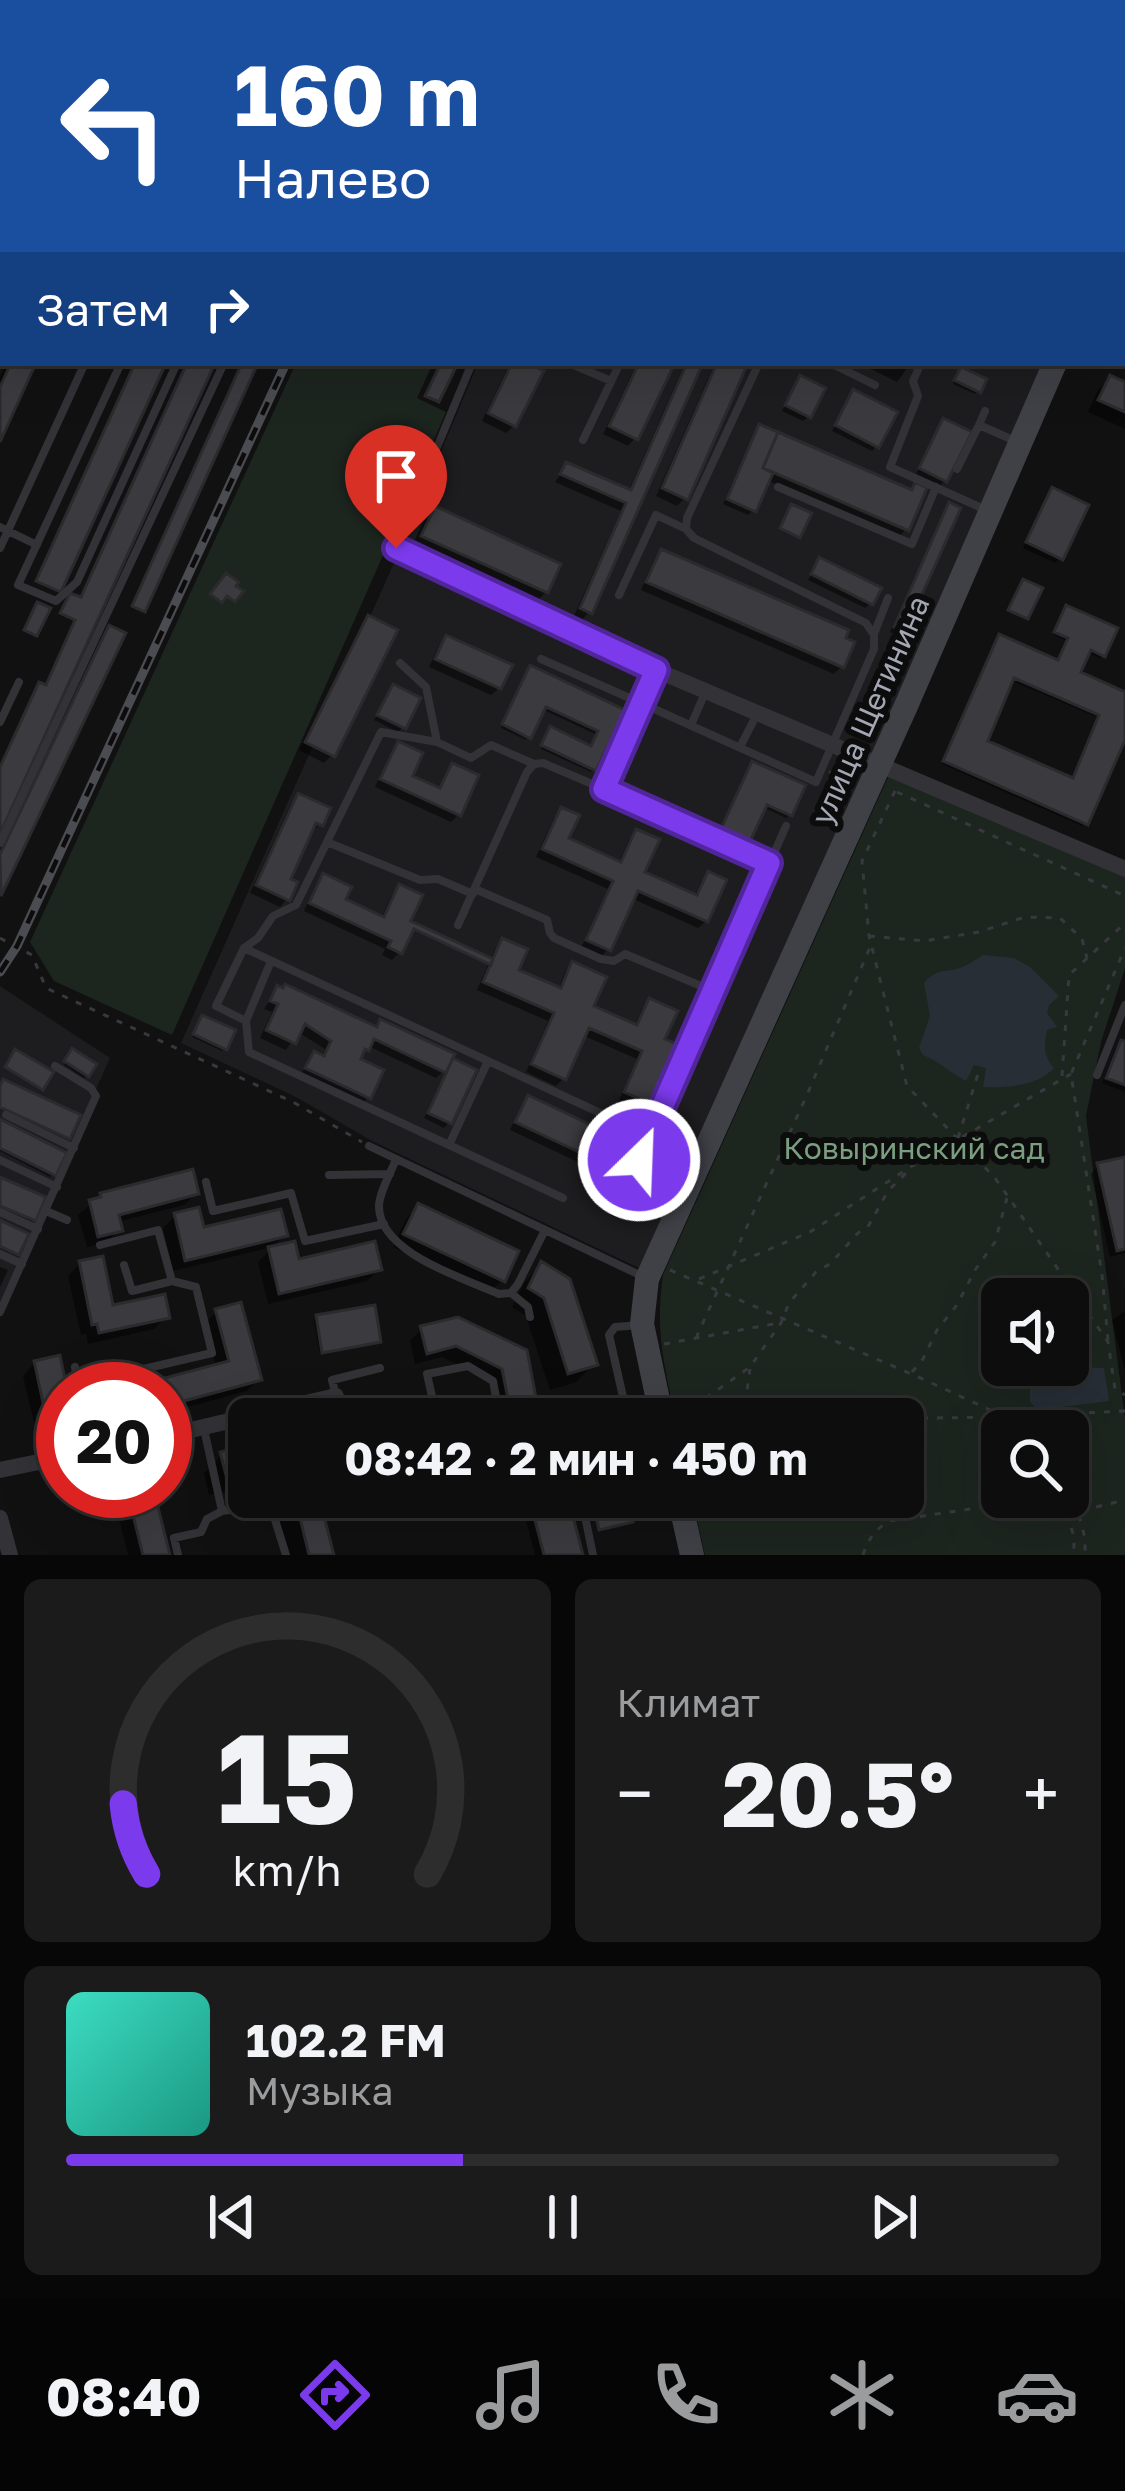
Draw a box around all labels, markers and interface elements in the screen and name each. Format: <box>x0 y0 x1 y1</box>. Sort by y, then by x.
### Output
text: 160 m <box>234 44 480 144</box>
icon: left <box>36 48 192 204</box>
text: Налево <box>234 145 431 210</box>
icon: right <box>194 276 260 342</box>
text: Затем <box>36 282 170 336</box>
pin <box>345 425 447 548</box>
icon: arrive <box>363 443 429 509</box>
street label: улица Щетинина <box>803 590 937 830</box>
position arrow <box>576 1097 702 1223</box>
park label: Ковыринский сад <box>783 1130 1045 1166</box>
map controls <box>981 1278 1089 1518</box>
button: sound <box>981 1278 1089 1386</box>
speed limit sign: 20 <box>36 1362 192 1518</box>
button: search <box>981 1410 1089 1518</box>
text: 08:42 · 2 мин · 450 m <box>344 1431 808 1485</box>
text: Климат <box>617 1679 760 1726</box>
text: 15 <box>217 1701 357 1850</box>
text: 20.5° <box>722 1739 954 1847</box>
text: − <box>617 1753 653 1833</box>
text: + <box>1023 1753 1059 1833</box>
text: km/h <box>233 1843 342 1894</box>
text: 102.2 FM <box>246 2013 446 2067</box>
text: Музыка <box>246 2067 394 2114</box>
icon: previous <box>199 2184 265 2250</box>
icon: pause <box>530 2184 596 2250</box>
icon: next <box>861 2184 927 2250</box>
icon: directions <box>293 2353 377 2437</box>
icon: music <box>469 2353 553 2437</box>
icon: phone <box>644 2353 728 2437</box>
icon: climate <box>820 2353 904 2437</box>
icon: car <box>995 2353 1079 2437</box>
text: 08:40 <box>46 2363 202 2428</box>

